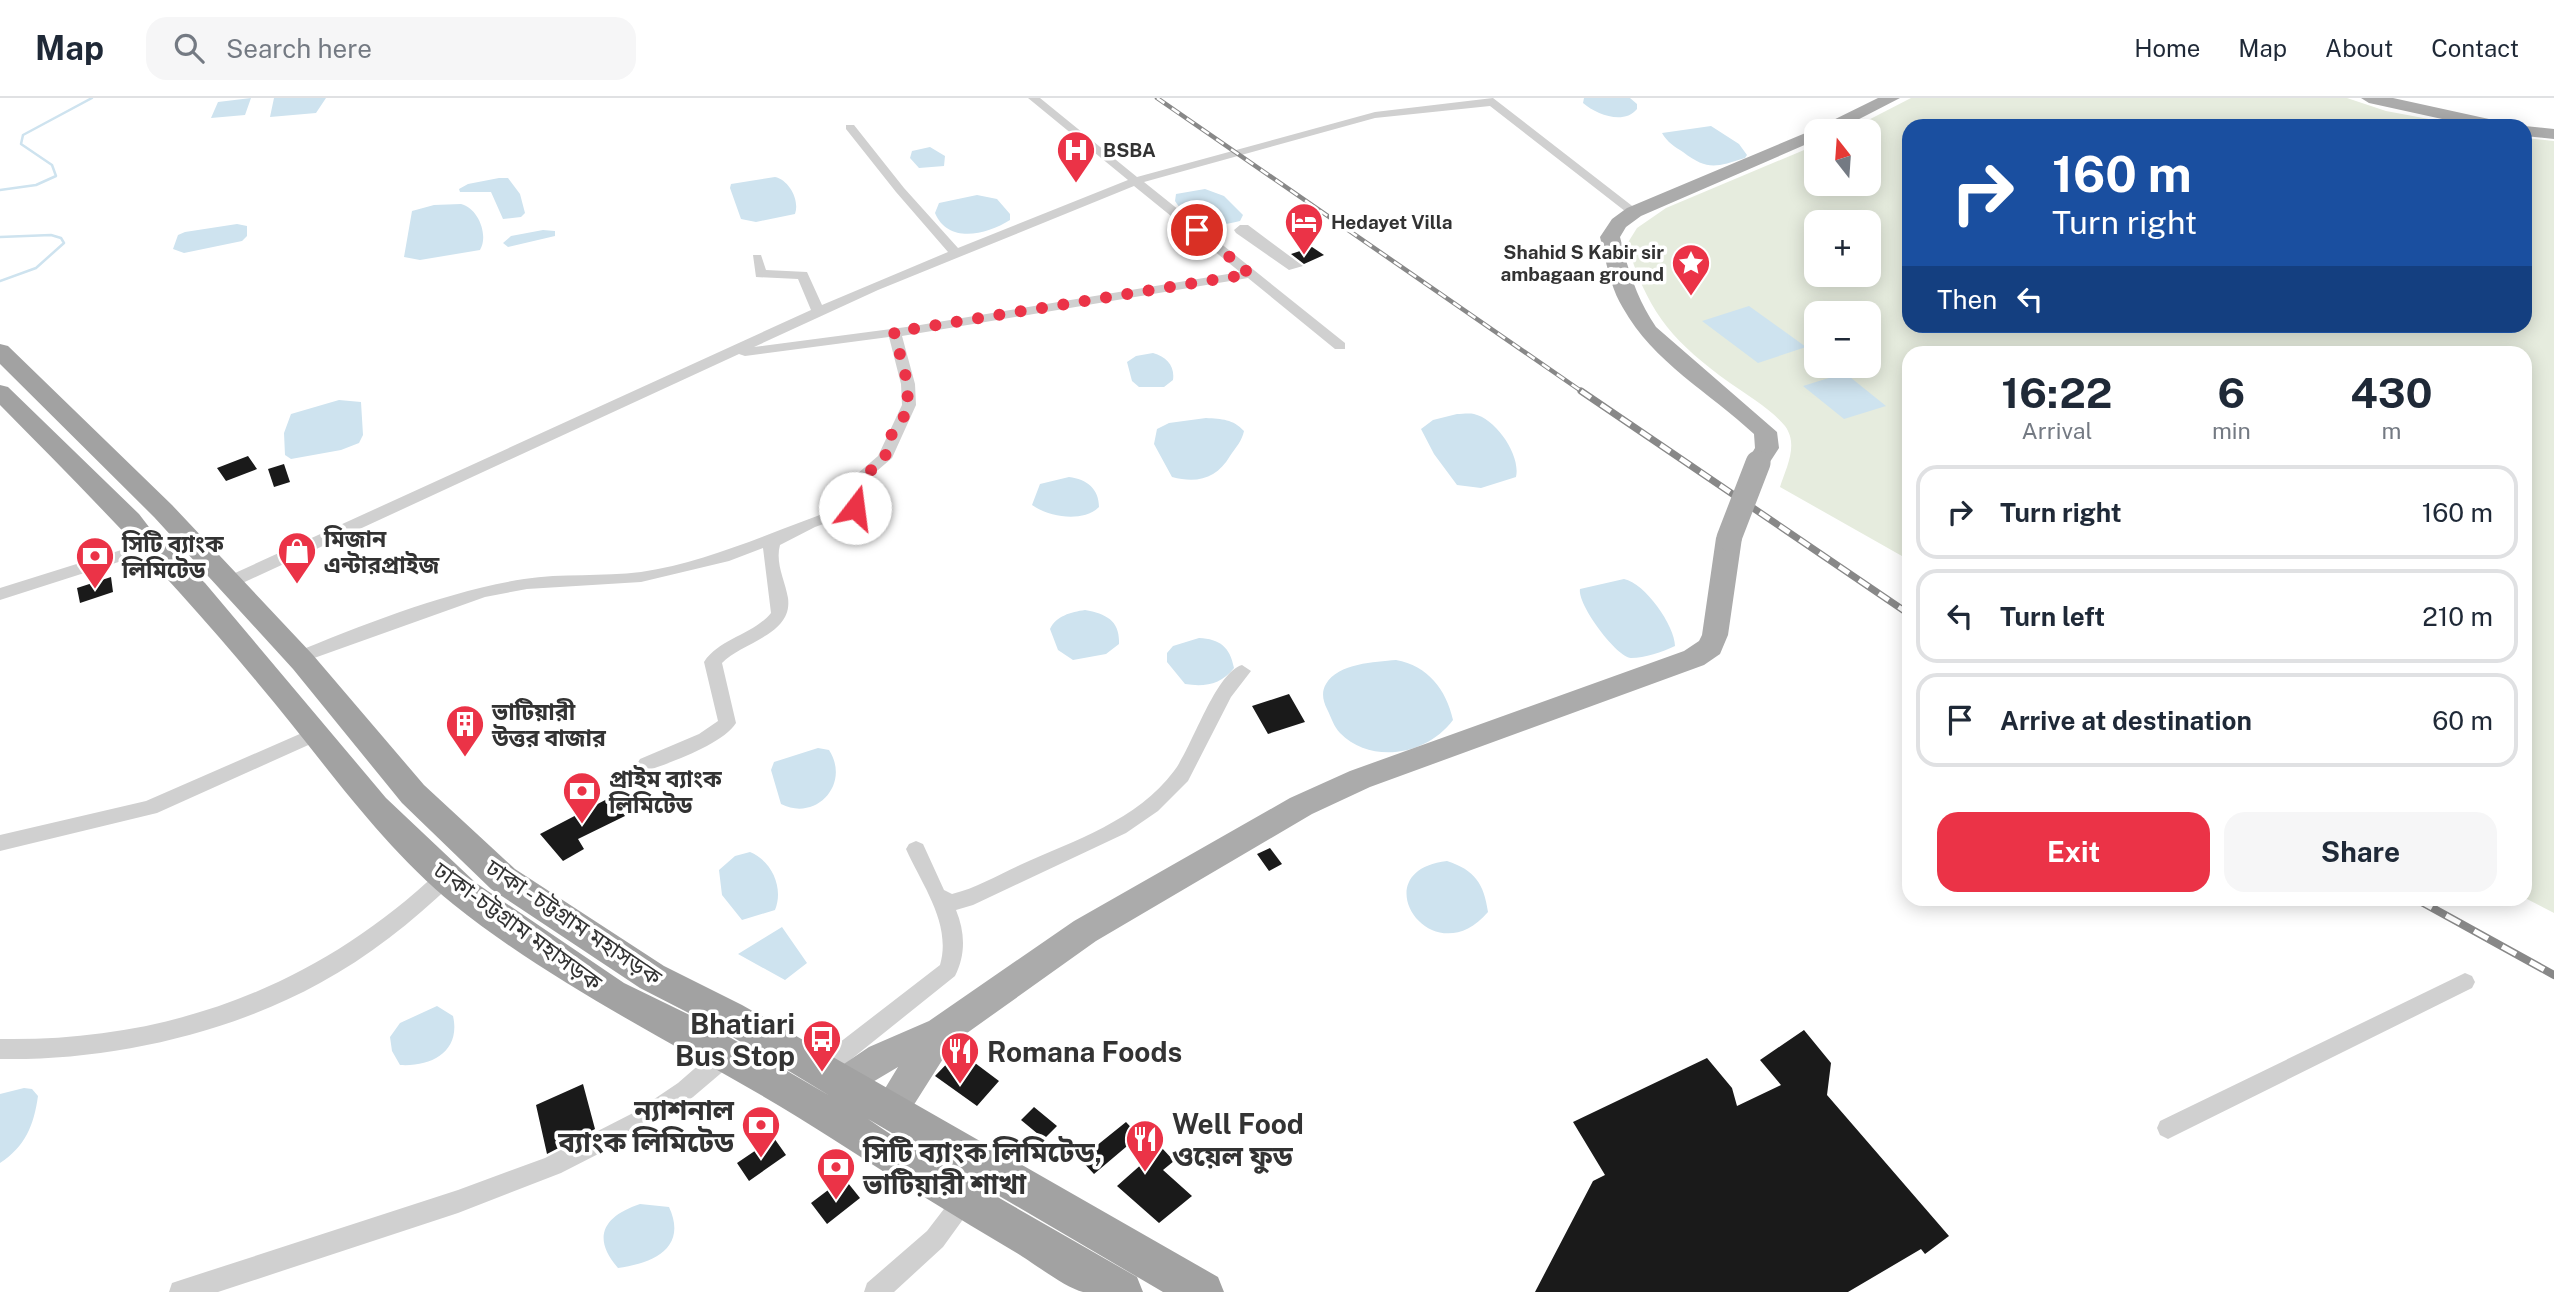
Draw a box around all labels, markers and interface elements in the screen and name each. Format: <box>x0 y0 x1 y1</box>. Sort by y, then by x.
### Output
search box <box>146 17 636 80</box>
text: Map <box>35 29 104 67</box>
icon: search <box>170 29 208 67</box>
text: Search here <box>226 33 372 64</box>
text: Home <box>2134 34 2200 62</box>
text: Map <box>2238 34 2287 62</box>
text: About <box>2325 34 2393 62</box>
text: Contact <box>2431 34 2519 62</box>
north arrow <box>1804 119 1881 196</box>
map controls <box>1804 119 1881 378</box>
hospital icon: BSBA <box>1055 129 1097 184</box>
place label: BSBA <box>1103 139 1156 161</box>
text: 160 m <box>2052 145 2192 203</box>
icon: right <box>1937 147 2028 238</box>
pin <box>1167 200 1227 260</box>
hotel icon: Hedayet Villa <box>1283 201 1325 256</box>
text: Turn right <box>2052 204 2197 241</box>
button: + <box>1804 210 1881 287</box>
icon: arrive <box>1178 211 1216 249</box>
place label: Hedayet Villa <box>1331 211 1453 233</box>
place label: Shahid S Kabir sir ambagaan ground <box>1500 241 1664 285</box>
place icon: Shahid S Kabir sir ambagaan ground <box>1670 242 1712 297</box>
icon: left <box>2011 280 2049 318</box>
text: Then <box>1937 284 1997 315</box>
button: − <box>1804 301 1881 378</box>
text: 16:22 <box>2001 368 2113 417</box>
text: 6 <box>2218 368 2245 417</box>
text: 430 <box>2350 368 2433 417</box>
text: Arrival <box>2021 417 2092 444</box>
text: min <box>2212 417 2251 444</box>
text: m <box>2381 417 2401 444</box>
position arrow <box>818 471 892 545</box>
icon: right <box>1941 493 1979 531</box>
text: Turn right <box>2000 497 2122 528</box>
text: 160 m <box>2422 497 2493 528</box>
place label: মিজান এন্টারপ্রাইজ <box>323 525 440 578</box>
place label: সিটি ব্যাংক লিমিটেড <box>121 530 224 583</box>
shop icon: মিজান এন্টারপ্রাইজ <box>276 530 318 585</box>
bank icon: সিটি ব্যাংক লিমিটেড <box>74 535 116 590</box>
icon: left <box>1941 597 1979 635</box>
text: Turn left <box>2000 601 2105 632</box>
text: 210 m <box>2422 601 2493 632</box>
place label: ভাটিয়ারী উত্তর বাজার <box>491 698 607 751</box>
icon: arrive <box>1941 701 1979 739</box>
building icon: ভাটিয়ারী উত্তর বাজার <box>444 703 486 758</box>
text: Arrive at destination <box>2000 705 2252 736</box>
text: 60 m <box>2432 705 2493 736</box>
place label: প্রাইম ব্যাংক লিমিটেড <box>608 765 722 818</box>
bank icon: প্রাইম ব্যাংক লিমিটেড <box>561 770 603 825</box>
button: Exit <box>1937 812 2210 892</box>
button: Share <box>2224 812 2497 892</box>
street label: ঢাকা - চট্টগ্রাম মহাসড়ক <box>480 853 667 991</box>
street label: ঢাকা-চট্টগ্রাম মহাসড়ক <box>428 855 608 996</box>
place label: Bhatiari Bus Stop <box>675 1007 795 1072</box>
bus stop icon: Bhatiari Bus Stop <box>801 1018 843 1073</box>
restaurant icon: Romana Foods <box>939 1030 981 1085</box>
place label: Romana Foods <box>987 1035 1182 1068</box>
place label: ন্যাশনাল ব্যাংক লিমিটেড <box>557 1093 735 1158</box>
bank icon: ন্যাশনাল ব্যাংক লিমিটেড <box>740 1104 782 1159</box>
place label: Well Food ওয়েল ফুড <box>1172 1107 1304 1174</box>
restaurant icon: Well Food ওয়েল ফুড <box>1124 1118 1166 1173</box>
place label: সিটি ব্যাংক লিমিটেড, ভাটিয়ারী শাখা <box>862 1135 1102 1200</box>
bank icon: সিটি ব্যাংক লিমিটেড, ভাটিয়ারী শাখা <box>815 1146 857 1201</box>

